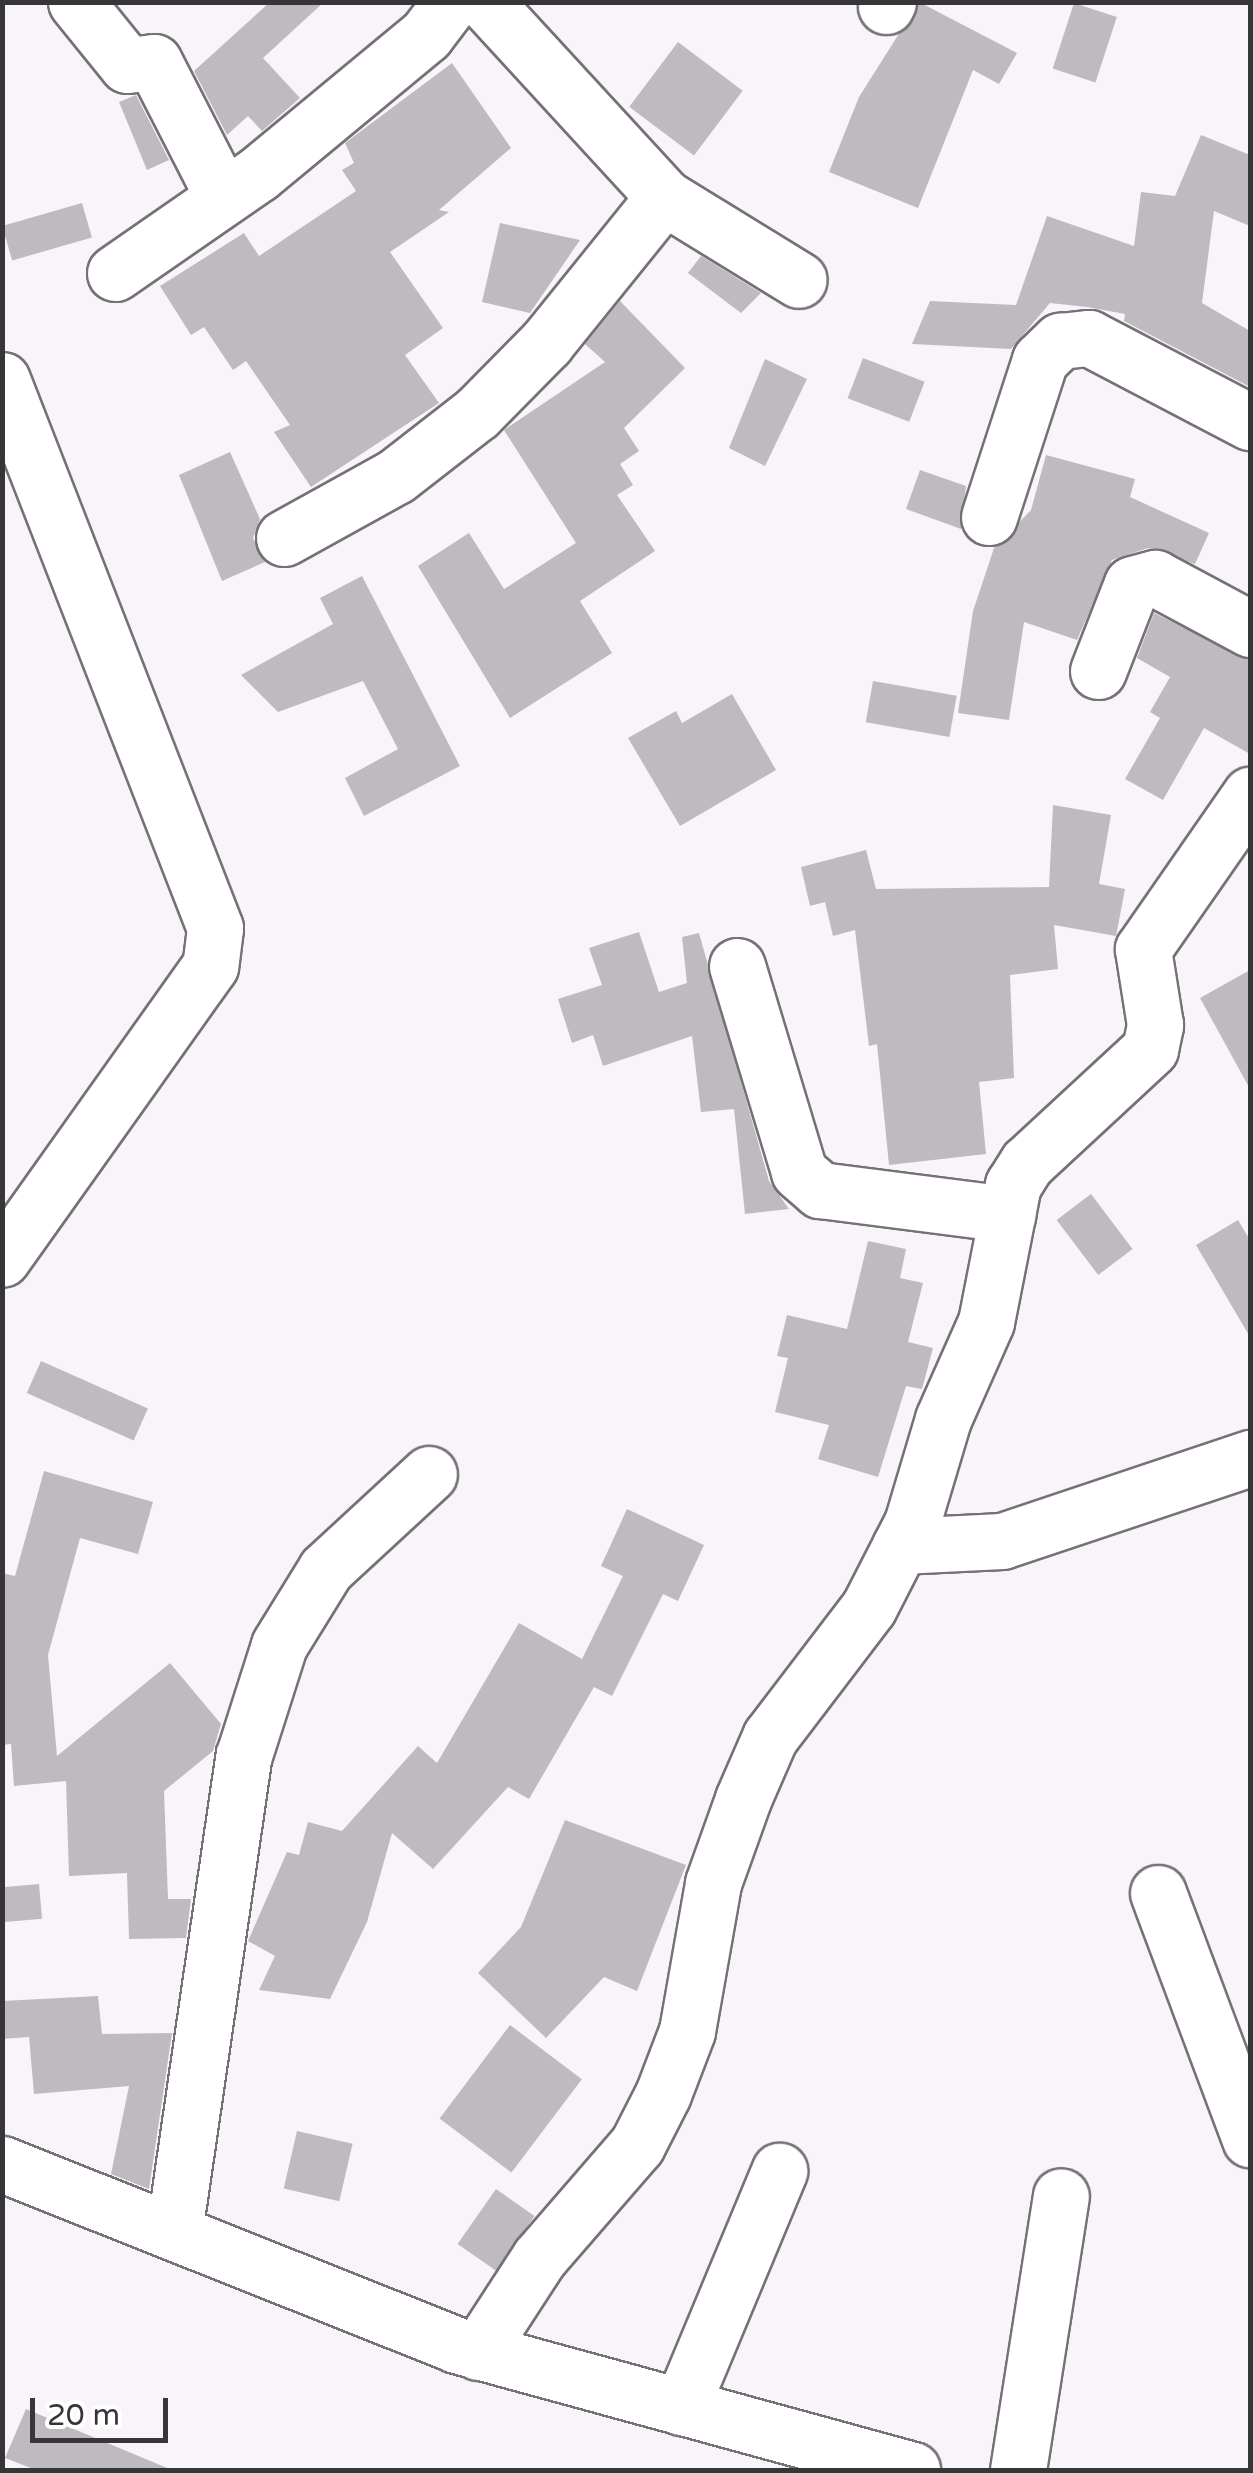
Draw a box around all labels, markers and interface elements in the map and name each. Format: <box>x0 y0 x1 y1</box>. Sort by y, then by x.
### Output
scale bar <box>35 2378 172 2440</box>
text: 20 m <box>47 2397 120 2434</box>

